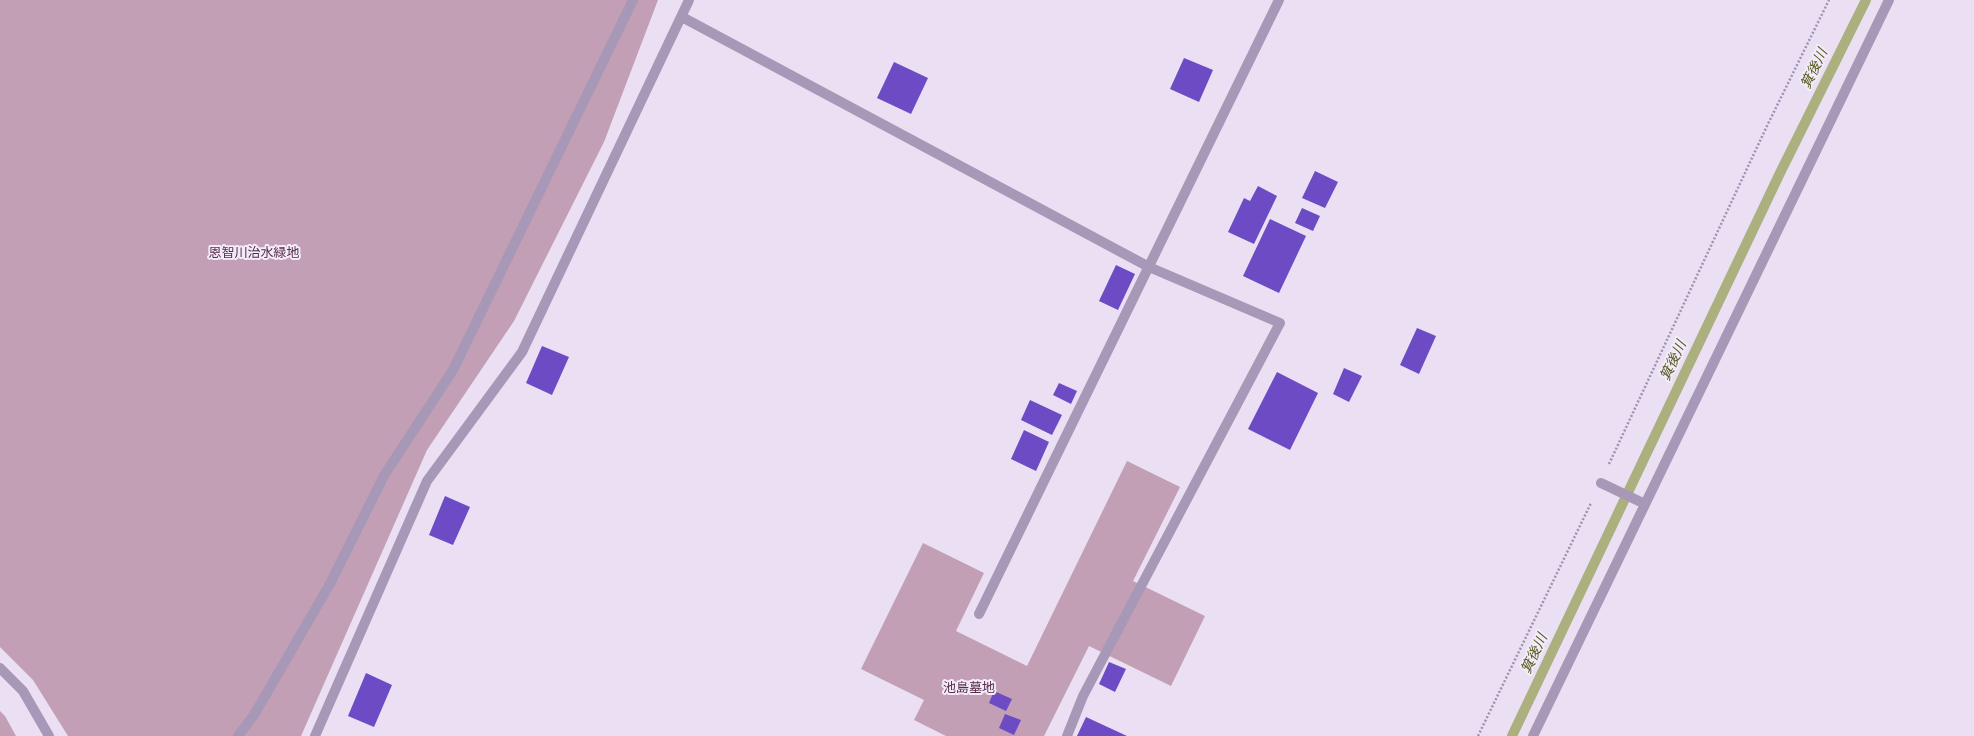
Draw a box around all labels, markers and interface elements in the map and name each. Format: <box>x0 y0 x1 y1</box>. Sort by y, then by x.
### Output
water label: 箕後川 <box>1798 46 1832 92</box>
park label: 恩智川治水緑地 <box>209 246 299 262</box>
water label: 箕後川 <box>1658 338 1690 384</box>
water label: 箕後川 <box>1519 631 1551 677</box>
park label: 池島墓地 <box>943 681 995 697</box>

